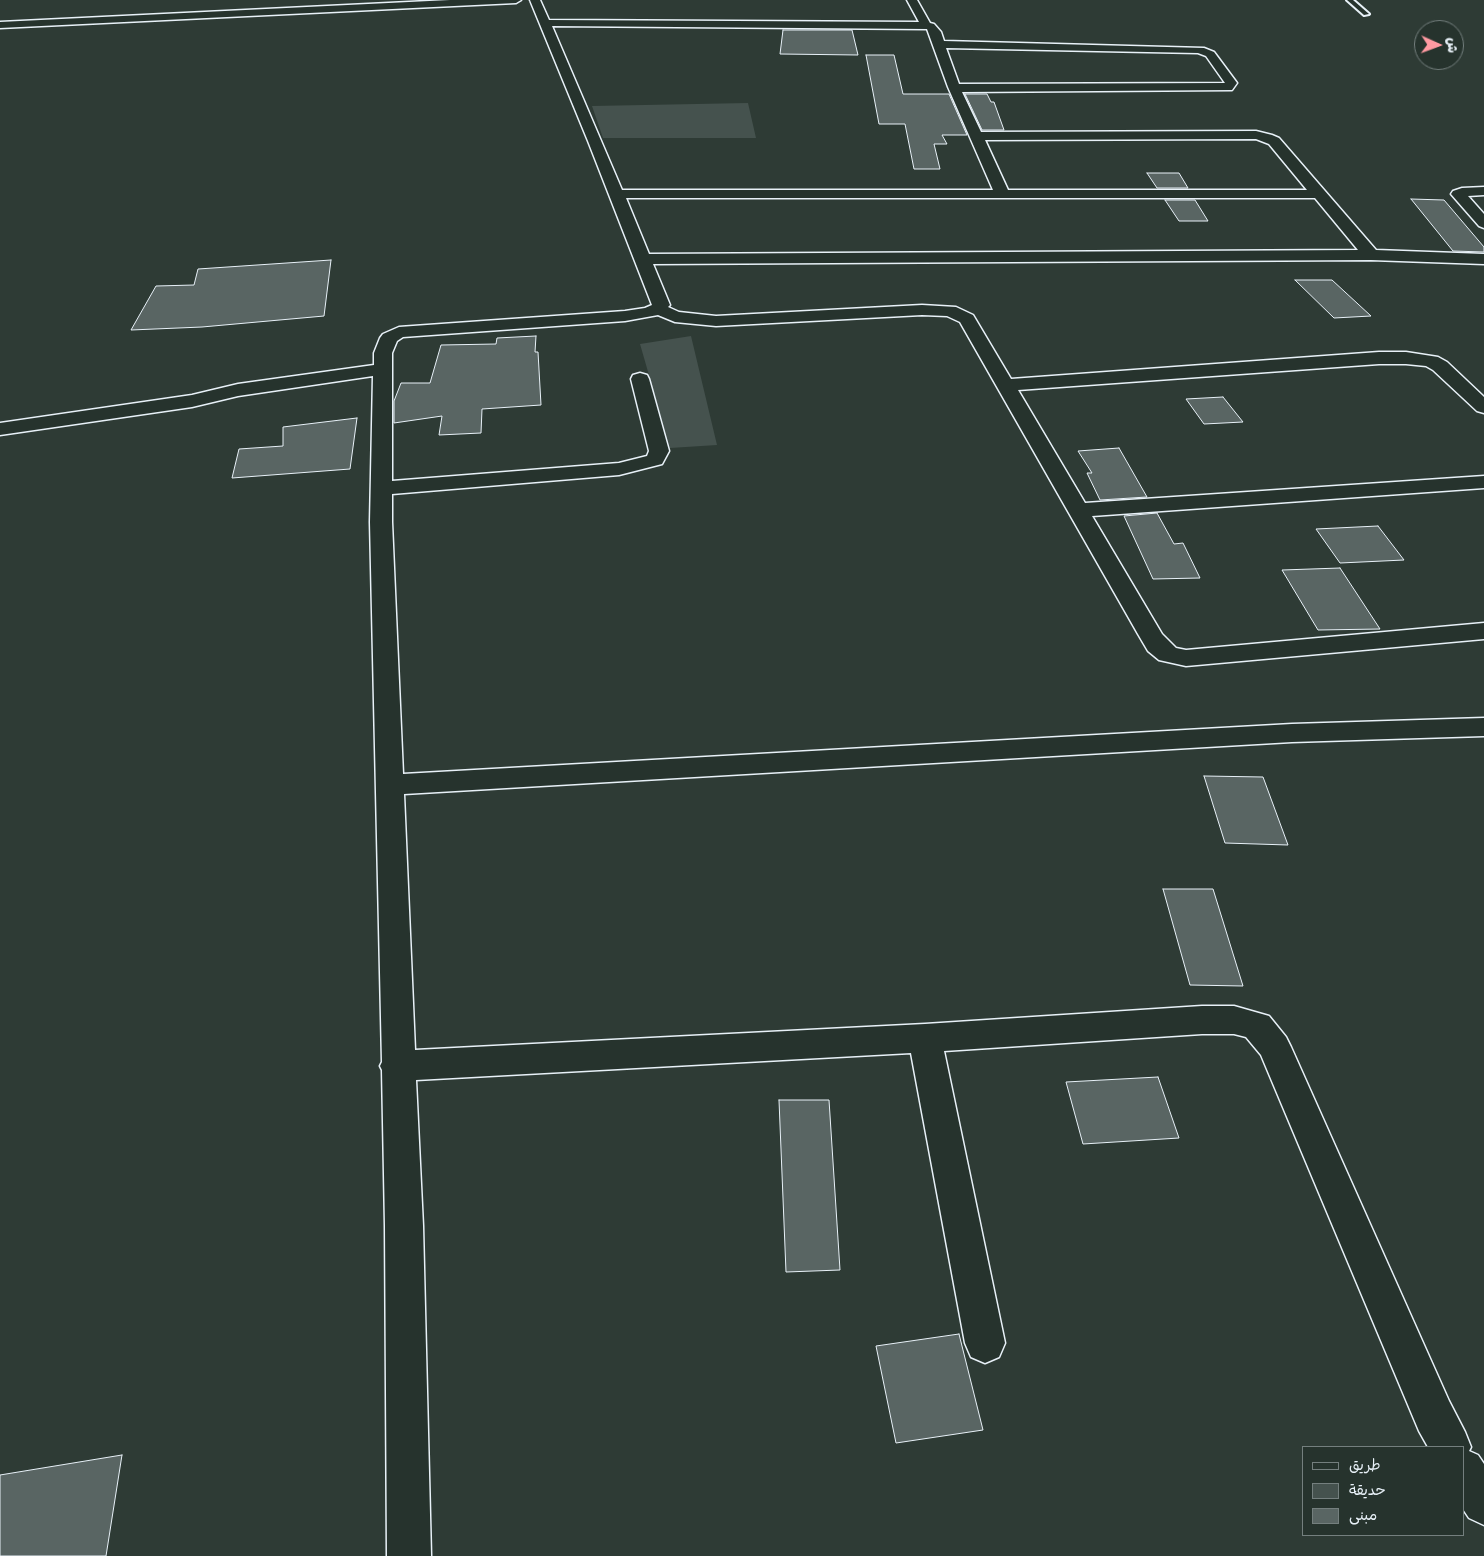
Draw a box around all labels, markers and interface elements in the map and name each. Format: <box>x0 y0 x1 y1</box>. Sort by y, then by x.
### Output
north arrow <box>1414 20 1464 70</box>
text: ش <box>1444 37 1463 54</box>
legend <box>1302 1446 1464 1536</box>
text: طريق <box>1349 1454 1381 1474</box>
text: حديقة <box>1349 1479 1386 1499</box>
text: مبنى <box>1349 1504 1377 1524</box>

